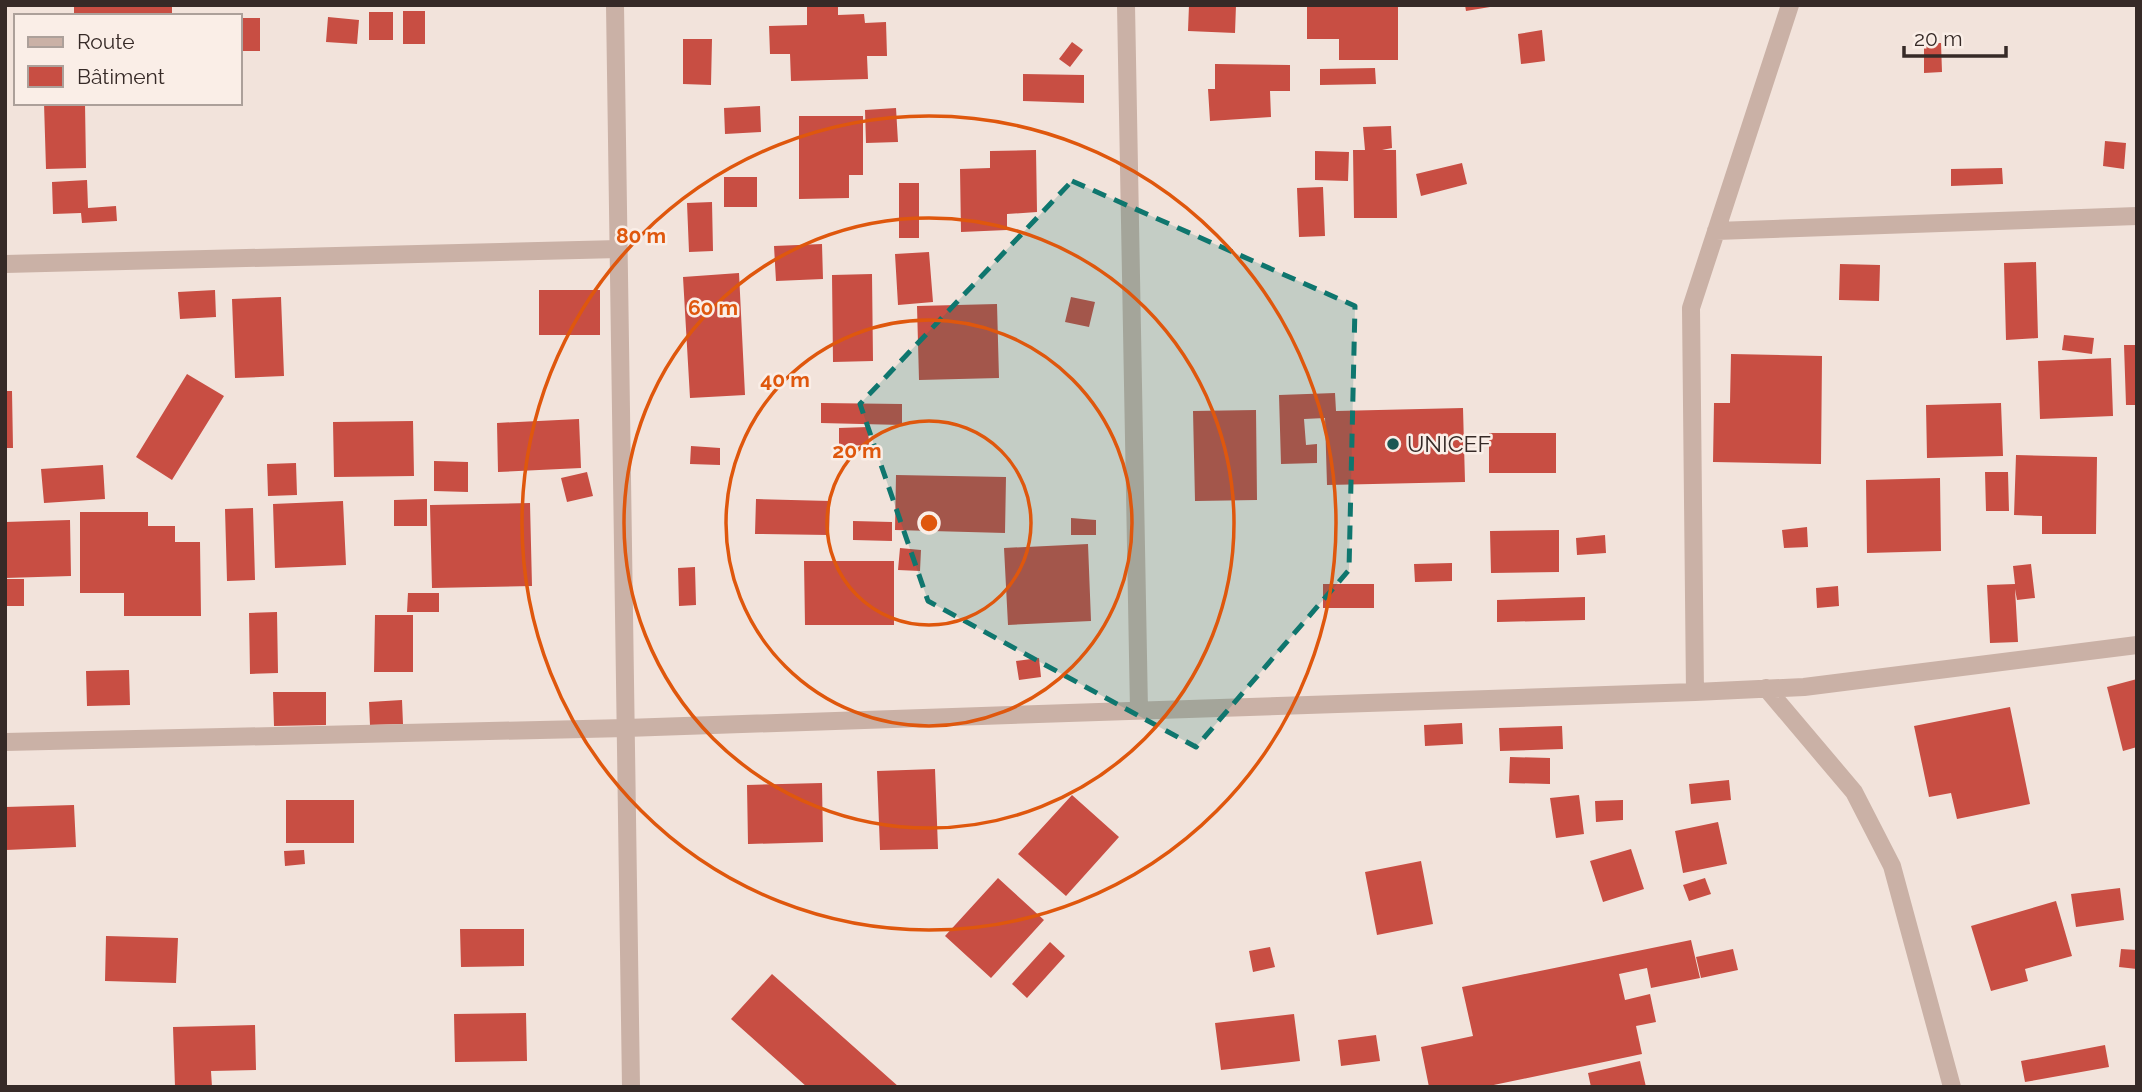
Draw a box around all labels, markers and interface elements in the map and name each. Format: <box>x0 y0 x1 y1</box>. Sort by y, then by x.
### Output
legend <box>14 14 242 105</box>
scale bar <box>1904 14 2006 58</box>
text: 20 m <box>1914 26 1962 51</box>
text: Route <box>77 29 135 54</box>
text: Bâtiment <box>77 64 165 89</box>
text: 80 m <box>616 223 666 248</box>
text: 60 m <box>688 295 738 320</box>
text: 40 m <box>760 367 810 392</box>
place label: UNICEF <box>1407 430 1491 457</box>
marker: UNICEF <box>1385 436 1401 452</box>
text: 20 m <box>832 438 882 463</box>
centre of rings <box>917 511 941 535</box>

